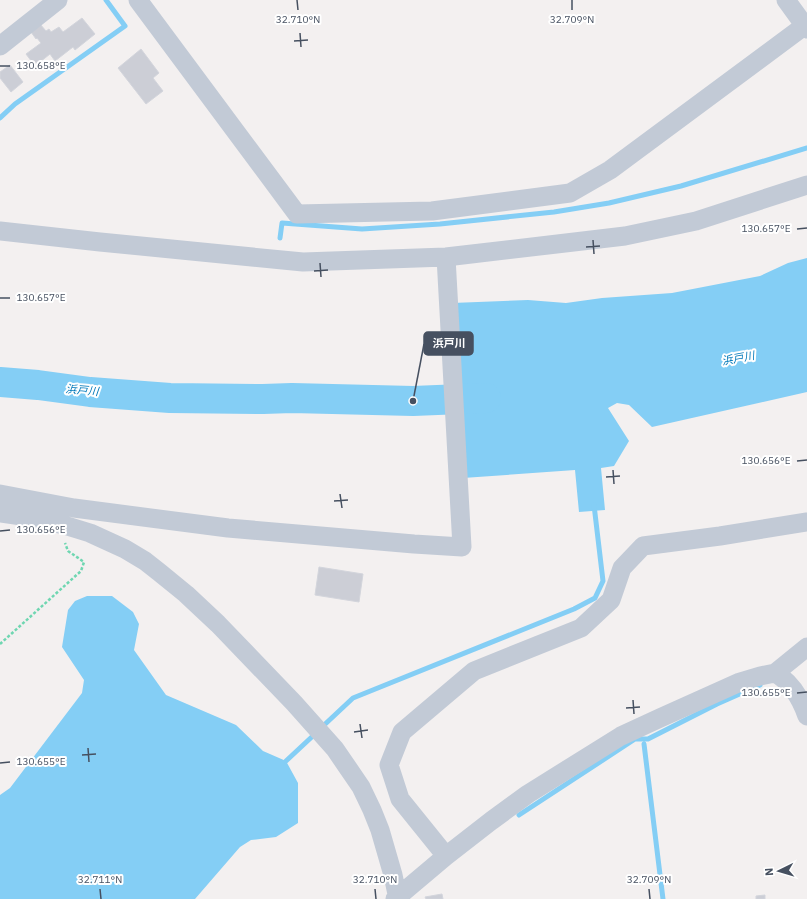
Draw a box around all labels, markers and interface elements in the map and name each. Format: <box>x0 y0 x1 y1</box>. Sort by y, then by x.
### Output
text: 32.710°N <box>276 13 320 26</box>
text: 32.709°N <box>550 13 594 26</box>
text: 130.658°E <box>16 59 66 72</box>
text: 130.657°E <box>741 222 791 235</box>
text: 130.657°E <box>16 291 66 304</box>
callout: 浜戸川 <box>424 332 473 355</box>
text: 浜戸川 <box>433 336 466 350</box>
water label: 浜戸川 <box>720 348 757 368</box>
water label: 浜戸川 <box>65 382 100 398</box>
text: 130.656°E <box>741 454 791 467</box>
text: 130.656°E <box>16 523 66 536</box>
text: 130.655°E <box>741 686 791 699</box>
text: 130.655°E <box>16 755 66 768</box>
north arrow <box>759 851 799 891</box>
text: N <box>762 867 776 876</box>
text: 32.711°N <box>78 873 122 886</box>
text: 32.710°N <box>353 873 397 886</box>
text: 32.709°N <box>627 873 671 886</box>

